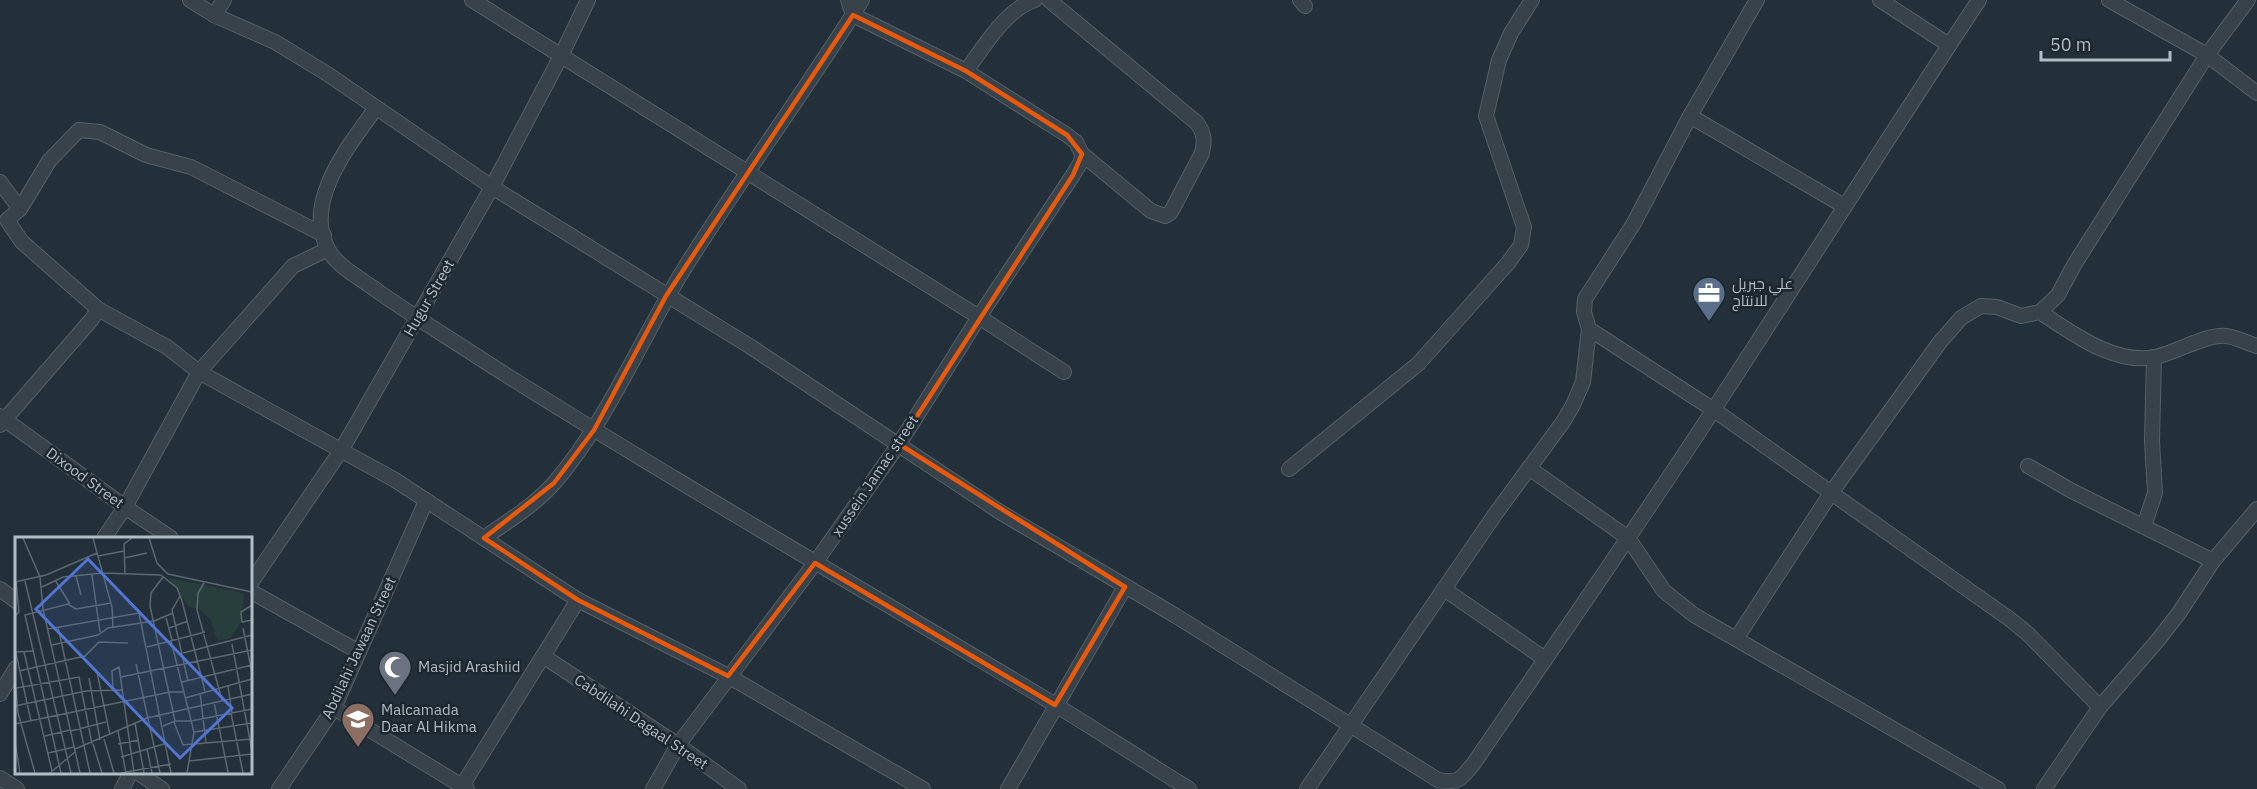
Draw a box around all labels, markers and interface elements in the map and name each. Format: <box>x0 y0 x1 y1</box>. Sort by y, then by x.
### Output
scale bar <box>2041 24 2170 62</box>
text: 50 m <box>2050 33 2092 56</box>
street label: Hugur Street <box>399 256 458 340</box>
place label: علي جبريل للانتاج <box>1732 274 1793 312</box>
office icon: علي جبريل للانتاج <box>1691 275 1727 322</box>
street label: xussein Jamac street <box>827 411 922 540</box>
street label: Dixood Street <box>43 443 128 512</box>
inset map <box>15 537 252 774</box>
street label: Abdilahi Jawaan Street <box>317 574 400 722</box>
mosque icon: Masjid Arashiid <box>377 649 413 696</box>
place label: Masjid Arashiid <box>418 657 520 676</box>
street label: Cabdilahi Dagaal Street <box>571 670 712 773</box>
place label: Malcamada Daar Al Hikma <box>381 700 477 736</box>
school or university icon: Malcamada Daar Al Hikma <box>340 701 376 748</box>

